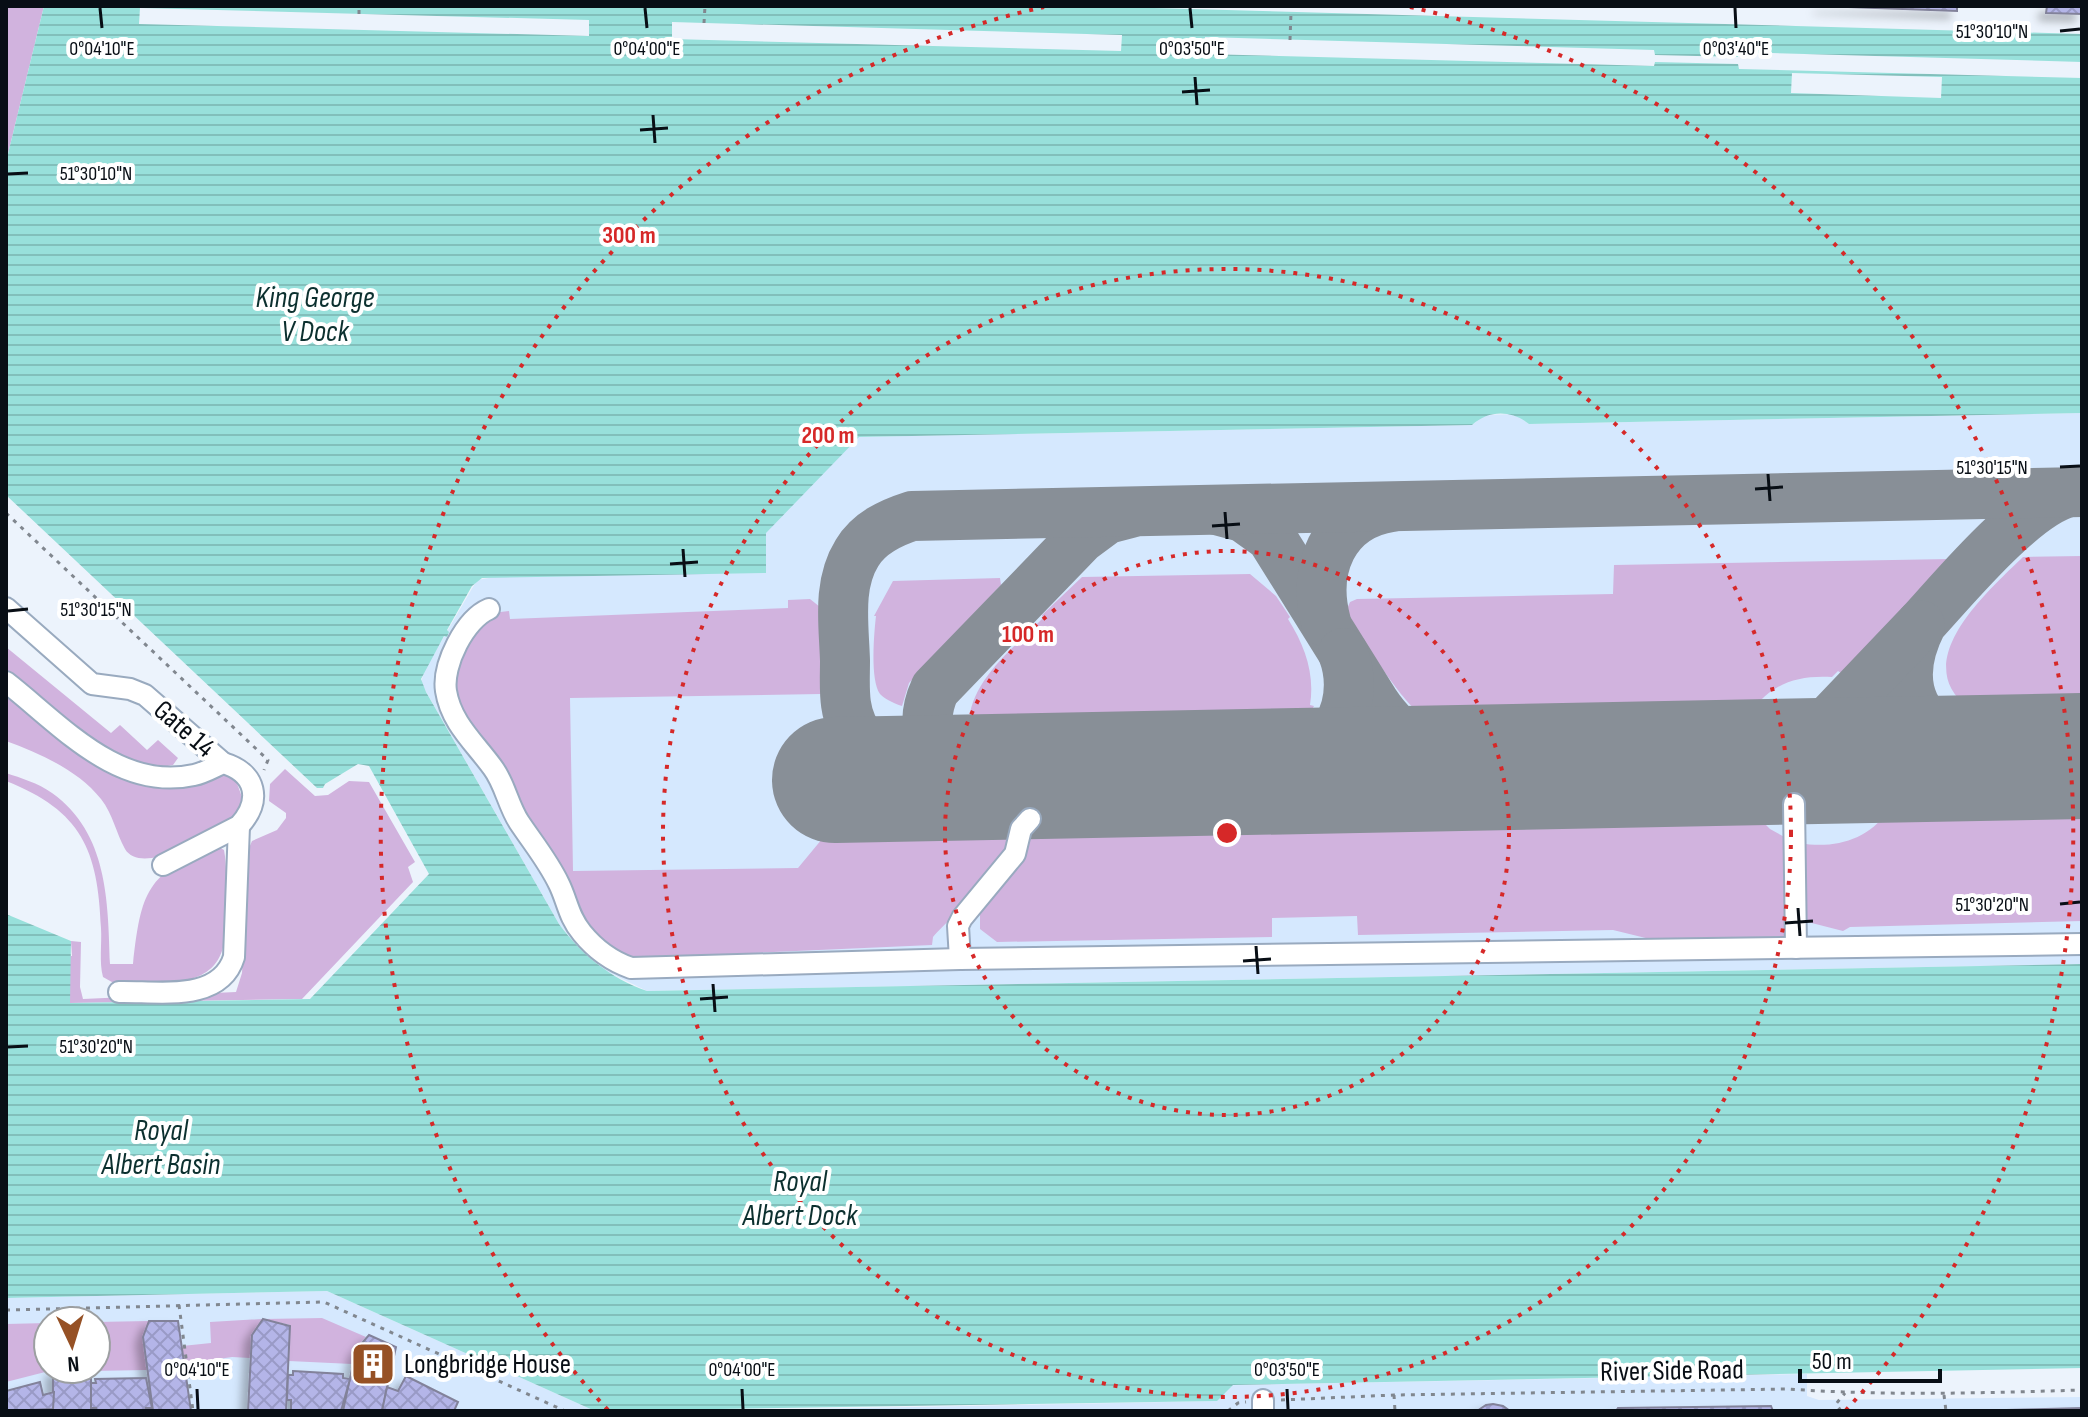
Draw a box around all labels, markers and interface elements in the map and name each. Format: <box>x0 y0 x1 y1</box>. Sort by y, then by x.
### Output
text: 51°30'10"N <box>1956 20 2028 44</box>
text: 0°04'10"E <box>69 37 135 61</box>
text: 0°04'00"E <box>613 37 681 61</box>
text: 0°03'50"E <box>1159 37 1225 61</box>
text: 0°03'40"E <box>1703 37 1769 61</box>
text: 51°30'10"N <box>60 162 132 186</box>
text: 300 m <box>602 221 656 250</box>
water label: King George V Dock <box>256 280 375 350</box>
text: 200 m <box>801 421 855 450</box>
text: 51°30'15"N <box>1956 456 2028 480</box>
text: 51°30'15"N <box>60 598 132 622</box>
text: 100 m <box>1002 620 1054 649</box>
street label: Gate 14 <box>147 694 222 765</box>
centre of rings <box>1213 819 1241 847</box>
text: 51°30'20"N <box>1955 893 2029 917</box>
text: 51°30'20"N <box>59 1035 133 1059</box>
water label: Royal Albert Basin <box>101 1113 220 1183</box>
water label: Royal Albert Dock <box>742 1164 858 1234</box>
north arrow <box>32 1305 112 1385</box>
scale bar <box>1800 1333 1940 1383</box>
building icon: Longbridge House <box>349 1340 397 1388</box>
text: 50 m <box>1812 1347 1852 1376</box>
place label: Longbridge House <box>404 1348 571 1381</box>
text: N <box>66 1350 80 1377</box>
street label: River Side Road <box>1600 1353 1744 1389</box>
text: 0°04'10"E <box>164 1358 230 1382</box>
text: 0°04'00"E <box>708 1358 776 1382</box>
text: 0°03'50"E <box>1254 1358 1320 1382</box>

